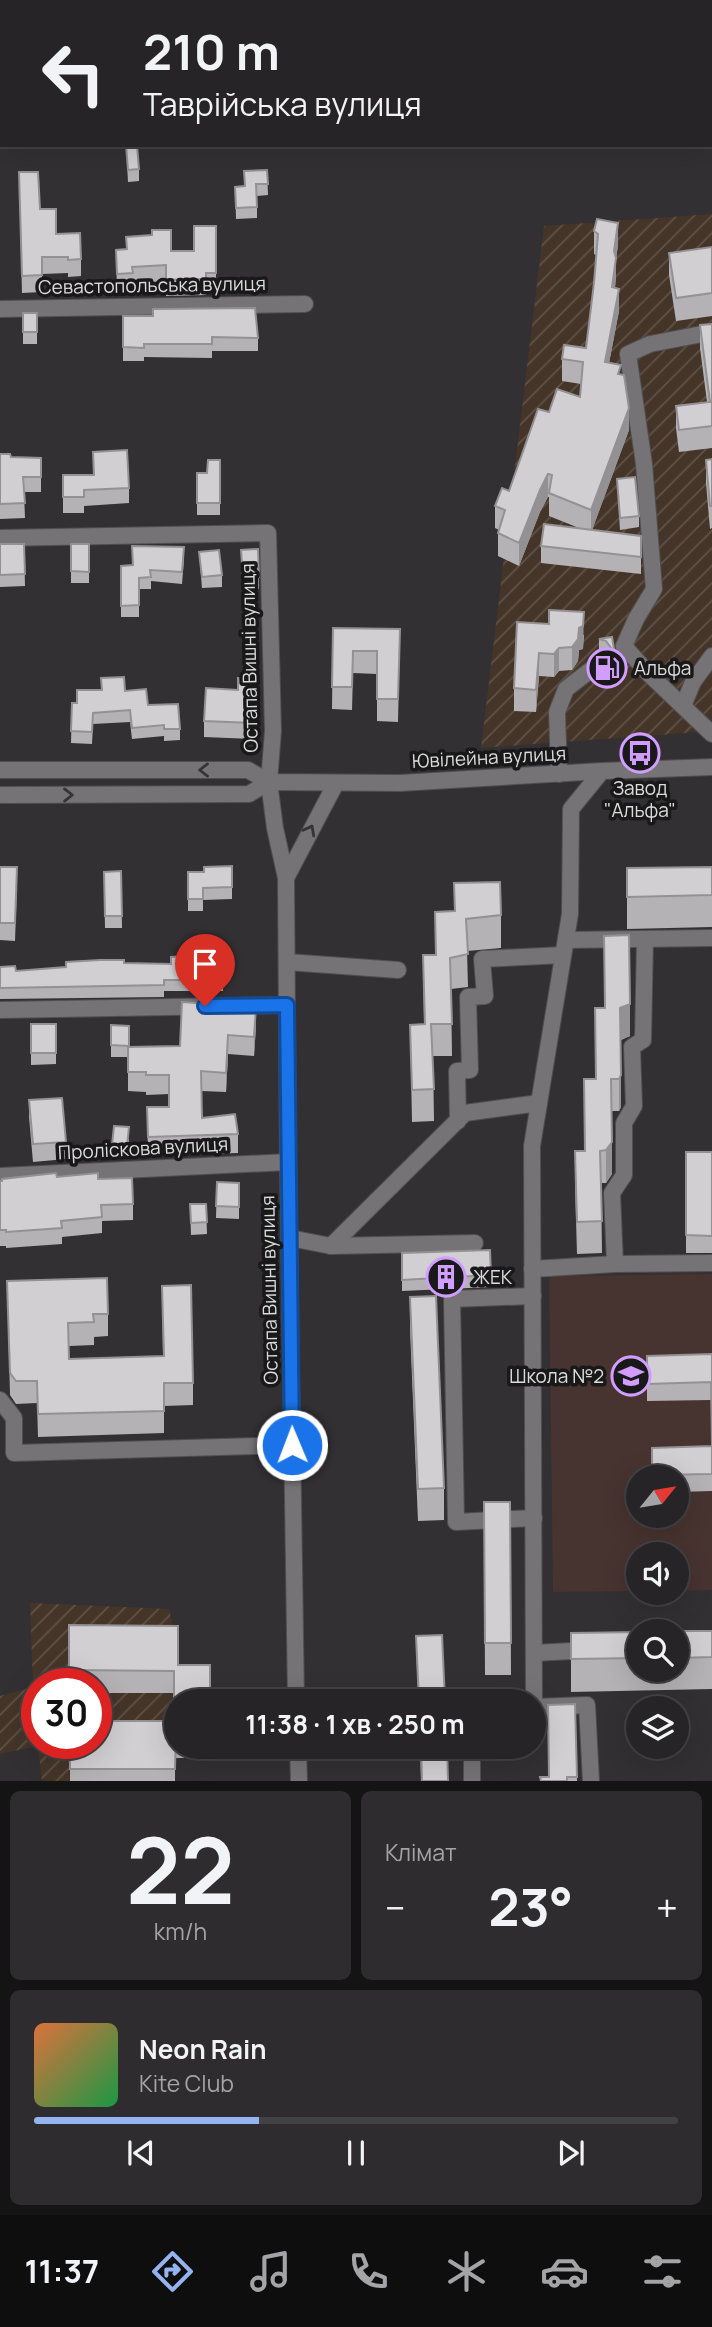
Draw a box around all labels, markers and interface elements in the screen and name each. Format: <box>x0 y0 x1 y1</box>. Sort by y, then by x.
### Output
text: 210 m <box>143 18 280 85</box>
icon: left <box>28 28 119 119</box>
text: Таврійська вулиця <box>143 82 422 126</box>
street label: Севастопольська вулиця <box>38 270 266 300</box>
street label: Остапа Вишні вулиця <box>234 563 264 753</box>
fuel station icon: Альфа <box>586 647 628 689</box>
place label: Альфа <box>634 655 691 681</box>
bus stop icon: Завод "Альфа" <box>619 732 661 774</box>
street label: Ювілейна вулиця <box>411 740 567 774</box>
one-way arrow <box>198 762 209 778</box>
place label: Завод "Альфа" <box>604 775 676 823</box>
one-way arrow <box>63 787 74 803</box>
one-way arrow <box>302 825 316 837</box>
pin <box>175 934 235 1006</box>
icon: arrive <box>186 945 224 983</box>
street label: Проліскова вулиця <box>57 1131 229 1165</box>
street label: Остапа Вишні вулиця <box>254 1195 284 1385</box>
building icon: ЖЕК <box>425 1256 467 1298</box>
place label: ЖЕК <box>473 1264 513 1290</box>
school or university icon: Школа №2 <box>610 1355 652 1397</box>
place label: Школа №2 <box>509 1363 604 1389</box>
position arrow <box>255 1408 329 1482</box>
north arrow <box>626 1465 690 1528</box>
map controls <box>626 1465 689 1759</box>
button: sound <box>626 1542 689 1605</box>
button: search <box>626 1619 689 1682</box>
speed limit sign: 30 <box>21 1668 112 1759</box>
button: layers <box>626 1696 689 1759</box>
text: 11:38 · 1 хв · 250 m <box>245 1706 465 1742</box>
text: 22 <box>126 1807 235 1931</box>
text: Клімат <box>385 1836 457 1868</box>
text: 23° <box>489 1871 573 1942</box>
text: − <box>385 1881 406 1933</box>
text: + <box>656 1881 678 1933</box>
text: km/h <box>154 1915 207 1947</box>
text: Neon Rain <box>139 2031 267 2067</box>
text: Kite Club <box>139 2067 234 2099</box>
icon: previous <box>122 2134 160 2172</box>
icon: pause <box>337 2134 375 2172</box>
icon: next <box>552 2134 590 2172</box>
icon: directions <box>148 2247 197 2296</box>
icon: music <box>246 2247 295 2296</box>
icon: phone <box>344 2247 393 2296</box>
icon: climate <box>442 2247 491 2296</box>
icon: car <box>540 2247 589 2296</box>
icon: filters <box>638 2247 687 2296</box>
text: 11:37 <box>25 2249 99 2293</box>

